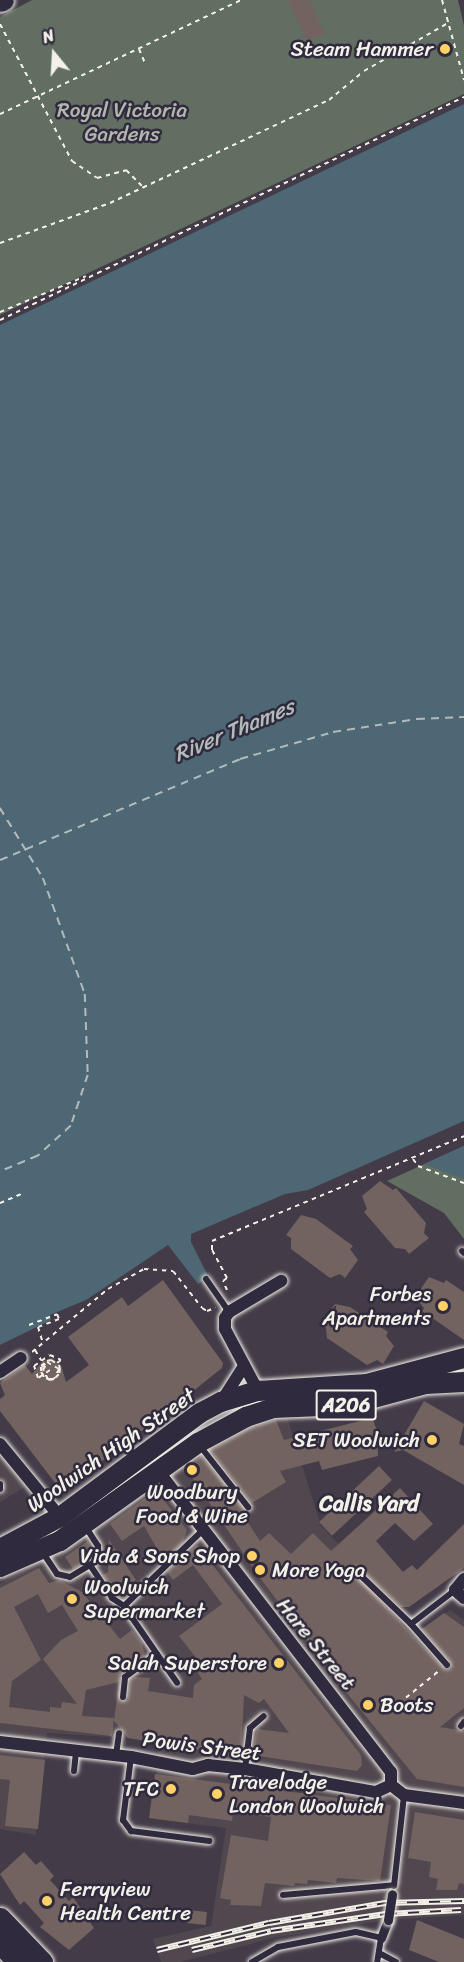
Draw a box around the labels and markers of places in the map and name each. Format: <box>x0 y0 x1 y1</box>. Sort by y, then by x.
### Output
place label: Steam Hammer <box>291 36 433 62</box>
marker: Steam Hammer <box>438 42 452 56</box>
place label: Forbes Apartments <box>322 1281 431 1331</box>
marker: Forbes Apartments <box>436 1299 450 1313</box>
place label: SET Woolwich <box>293 1427 420 1453</box>
marker: SET Woolwich <box>425 1433 439 1447</box>
marker: Woodbury Food & Wine <box>185 1463 199 1477</box>
place label: Woodbury Food & Wine <box>136 1479 248 1529</box>
place label: Vida & Sons Shop <box>80 1543 240 1569</box>
marker: Vida & Sons Shop <box>245 1549 259 1563</box>
place label: More Yoga <box>272 1557 366 1583</box>
marker: More Yoga <box>253 1563 267 1577</box>
place label: Woolwich Supermarket <box>84 1574 205 1624</box>
marker: Woolwich Supermarket <box>65 1592 79 1606</box>
place label: Salah Superstore <box>108 1650 267 1676</box>
marker: Salah Superstore <box>272 1656 286 1670</box>
place label: Boots <box>380 1692 433 1718</box>
marker: Boots <box>361 1698 375 1712</box>
place label: Travelodge London Woolwich <box>229 1769 385 1819</box>
place label: TFC <box>123 1776 159 1802</box>
marker: TFC <box>164 1782 178 1796</box>
marker: Travelodge London Woolwich <box>210 1787 224 1801</box>
place label: Ferryview Health Centre <box>60 1876 192 1926</box>
marker: Ferryview Health Centre <box>38 1892 56 1910</box>

